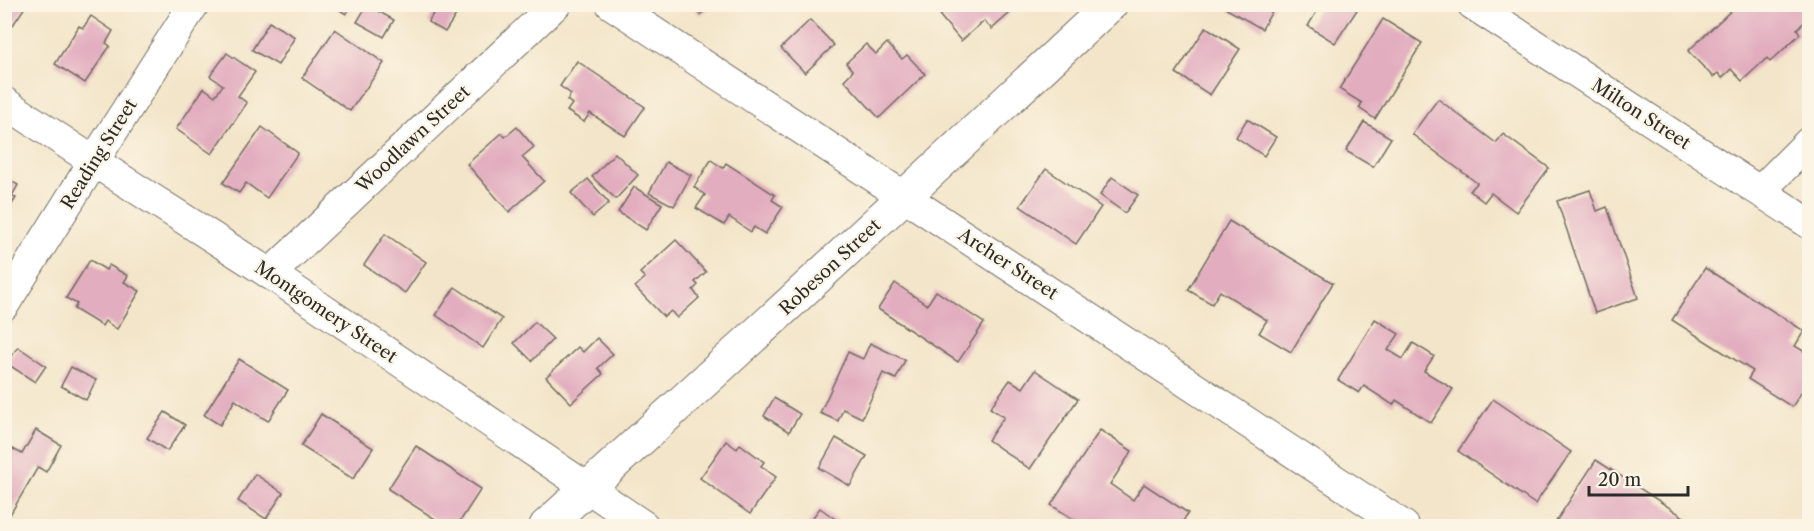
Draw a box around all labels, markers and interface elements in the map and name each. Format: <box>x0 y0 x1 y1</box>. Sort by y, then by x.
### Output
street label: Milton Street <box>1587 74 1695 154</box>
street label: Woodlawn Street <box>351 80 475 198</box>
street label: Reading Street <box>56 94 142 213</box>
street label: Robeson Street <box>775 214 886 320</box>
street label: Archer Street <box>953 223 1063 305</box>
street label: Montgomery Street <box>251 256 402 368</box>
scale bar <box>1589 459 1688 497</box>
text: 20 m <box>1598 469 1642 491</box>

